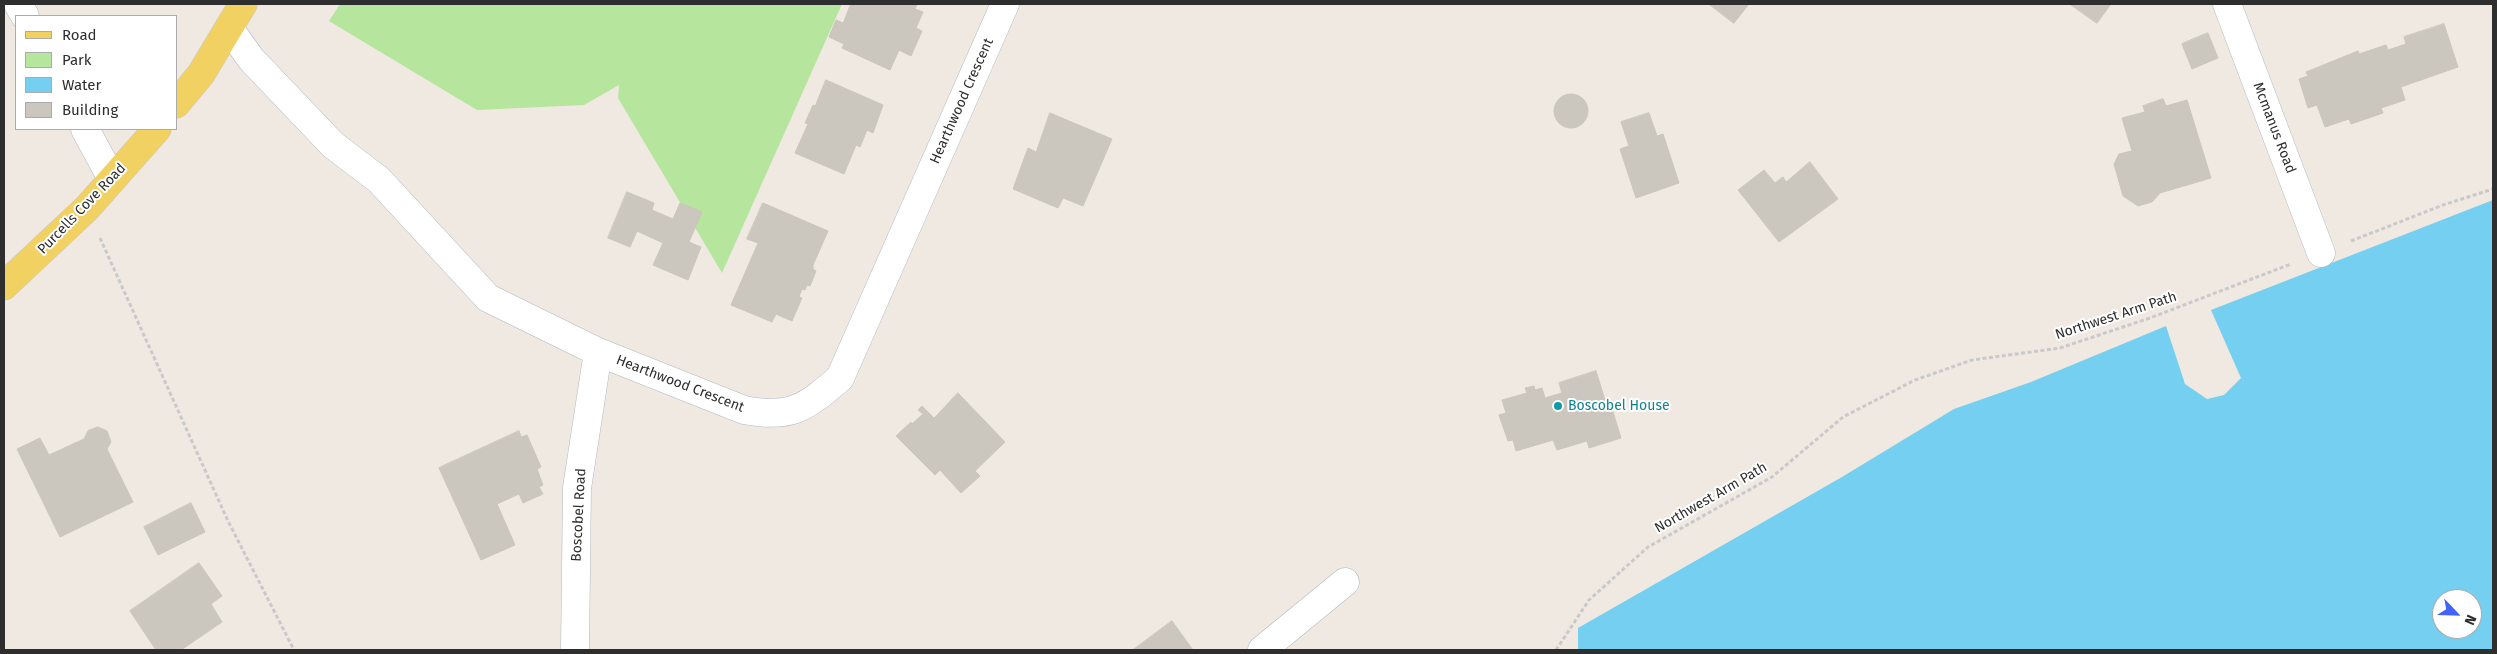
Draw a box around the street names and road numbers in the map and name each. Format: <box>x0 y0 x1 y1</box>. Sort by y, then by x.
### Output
street label: Hearthwood Crescent <box>927 36 997 166</box>
street label: Mcmanus Road <box>2249 80 2299 176</box>
street label: Purcells Cove Road <box>34 160 130 258</box>
street label: Northwest Arm Path <box>2053 288 2179 344</box>
street label: Hearthwood Crescent <box>614 352 746 416</box>
street label: Northwest Arm Path <box>1652 459 1770 537</box>
street label: Boscobel Road <box>568 468 590 562</box>

